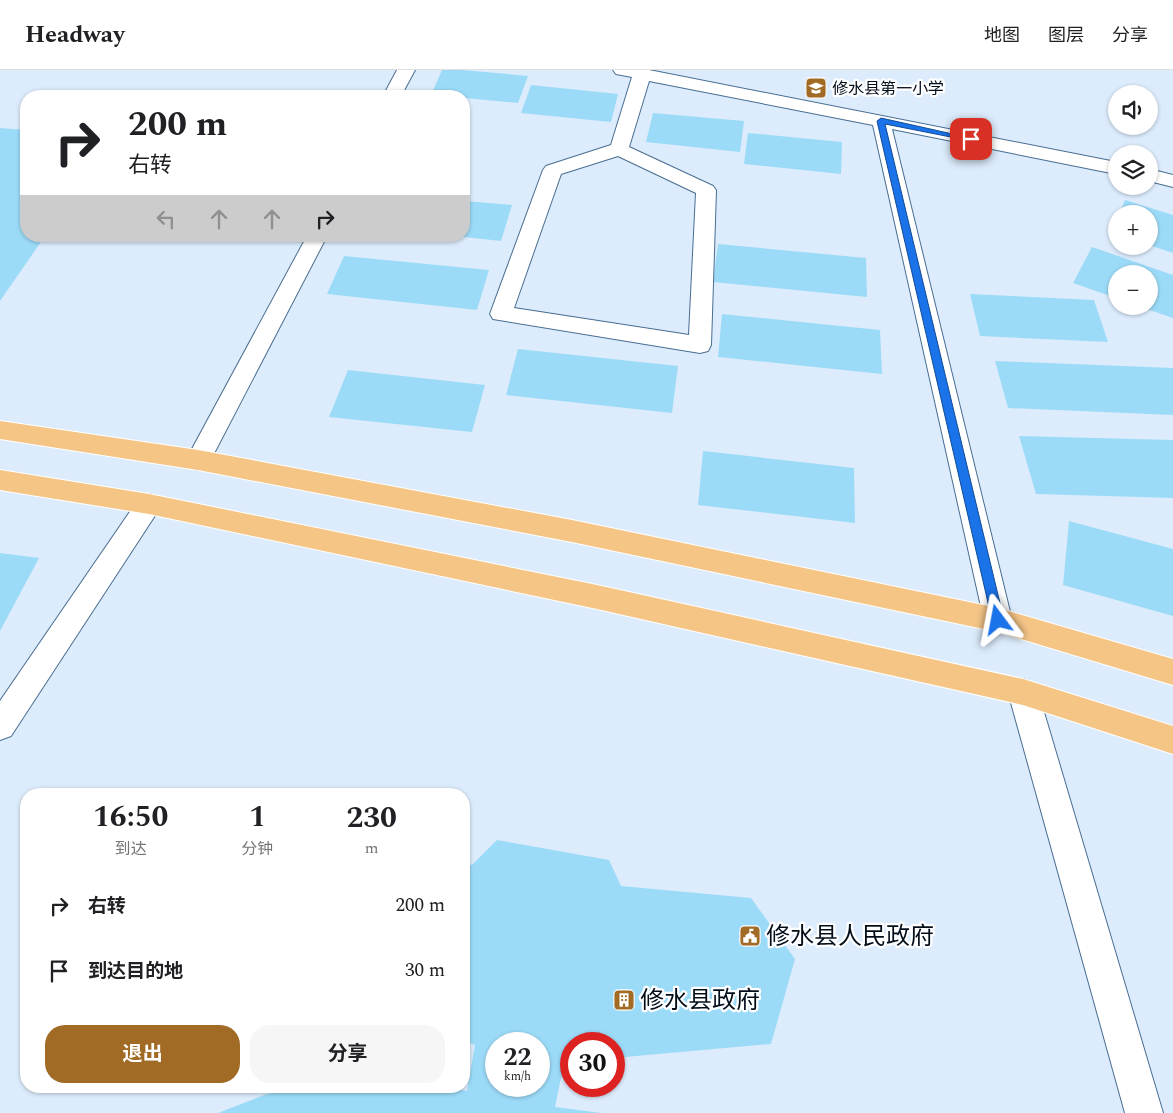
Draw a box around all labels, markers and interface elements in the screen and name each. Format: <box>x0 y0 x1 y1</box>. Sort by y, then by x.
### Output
text: Headway <box>25 17 125 53</box>
text: 地图 <box>984 22 1020 49</box>
text: 图层 <box>1048 22 1084 49</box>
text: 分享 <box>1112 22 1148 49</box>
school or university icon: 修水县第一小学 <box>804 76 828 100</box>
place label: 修水县第一小学 <box>832 77 944 101</box>
map controls <box>1108 85 1158 315</box>
button: sound <box>1108 85 1158 135</box>
text: 200 m <box>128 98 227 151</box>
icon: right <box>45 110 110 175</box>
pin <box>950 118 992 160</box>
icon: arrive <box>957 125 985 153</box>
button: layers <box>1108 145 1158 195</box>
text: 右转 <box>128 149 172 182</box>
icon: left <box>152 205 180 233</box>
icon: ahead <box>205 205 233 233</box>
icon: ahead <box>258 205 286 233</box>
icon: right <box>311 205 339 233</box>
button: + <box>1108 205 1158 255</box>
button: − <box>1108 265 1158 315</box>
position arrow <box>971 593 1023 645</box>
text: 16:50 <box>93 794 168 840</box>
text: 1 <box>249 794 266 840</box>
text: 230 <box>346 795 397 841</box>
text: m <box>365 836 379 860</box>
text: 到达 <box>115 837 147 861</box>
text: 分钟 <box>241 837 273 861</box>
text: 200 m <box>395 891 445 920</box>
icon: right <box>45 892 73 920</box>
text: 右转 <box>88 892 126 921</box>
place label: 修水县人民政府 <box>766 919 934 955</box>
public building icon: 修水县人民政府 <box>738 924 762 948</box>
text: 30 m <box>405 956 445 985</box>
icon: arrive <box>45 957 73 985</box>
text: 到达目的地 <box>88 957 183 986</box>
place label: 修水县政府 <box>640 983 760 1019</box>
building icon: 修水县政府 <box>612 988 636 1012</box>
button: 退出 <box>45 1025 240 1083</box>
button: 分享 <box>250 1025 445 1083</box>
speed limit sign: 30 <box>560 1032 625 1097</box>
text: 22 <box>503 1039 532 1077</box>
text: km/h <box>504 1067 531 1086</box>

